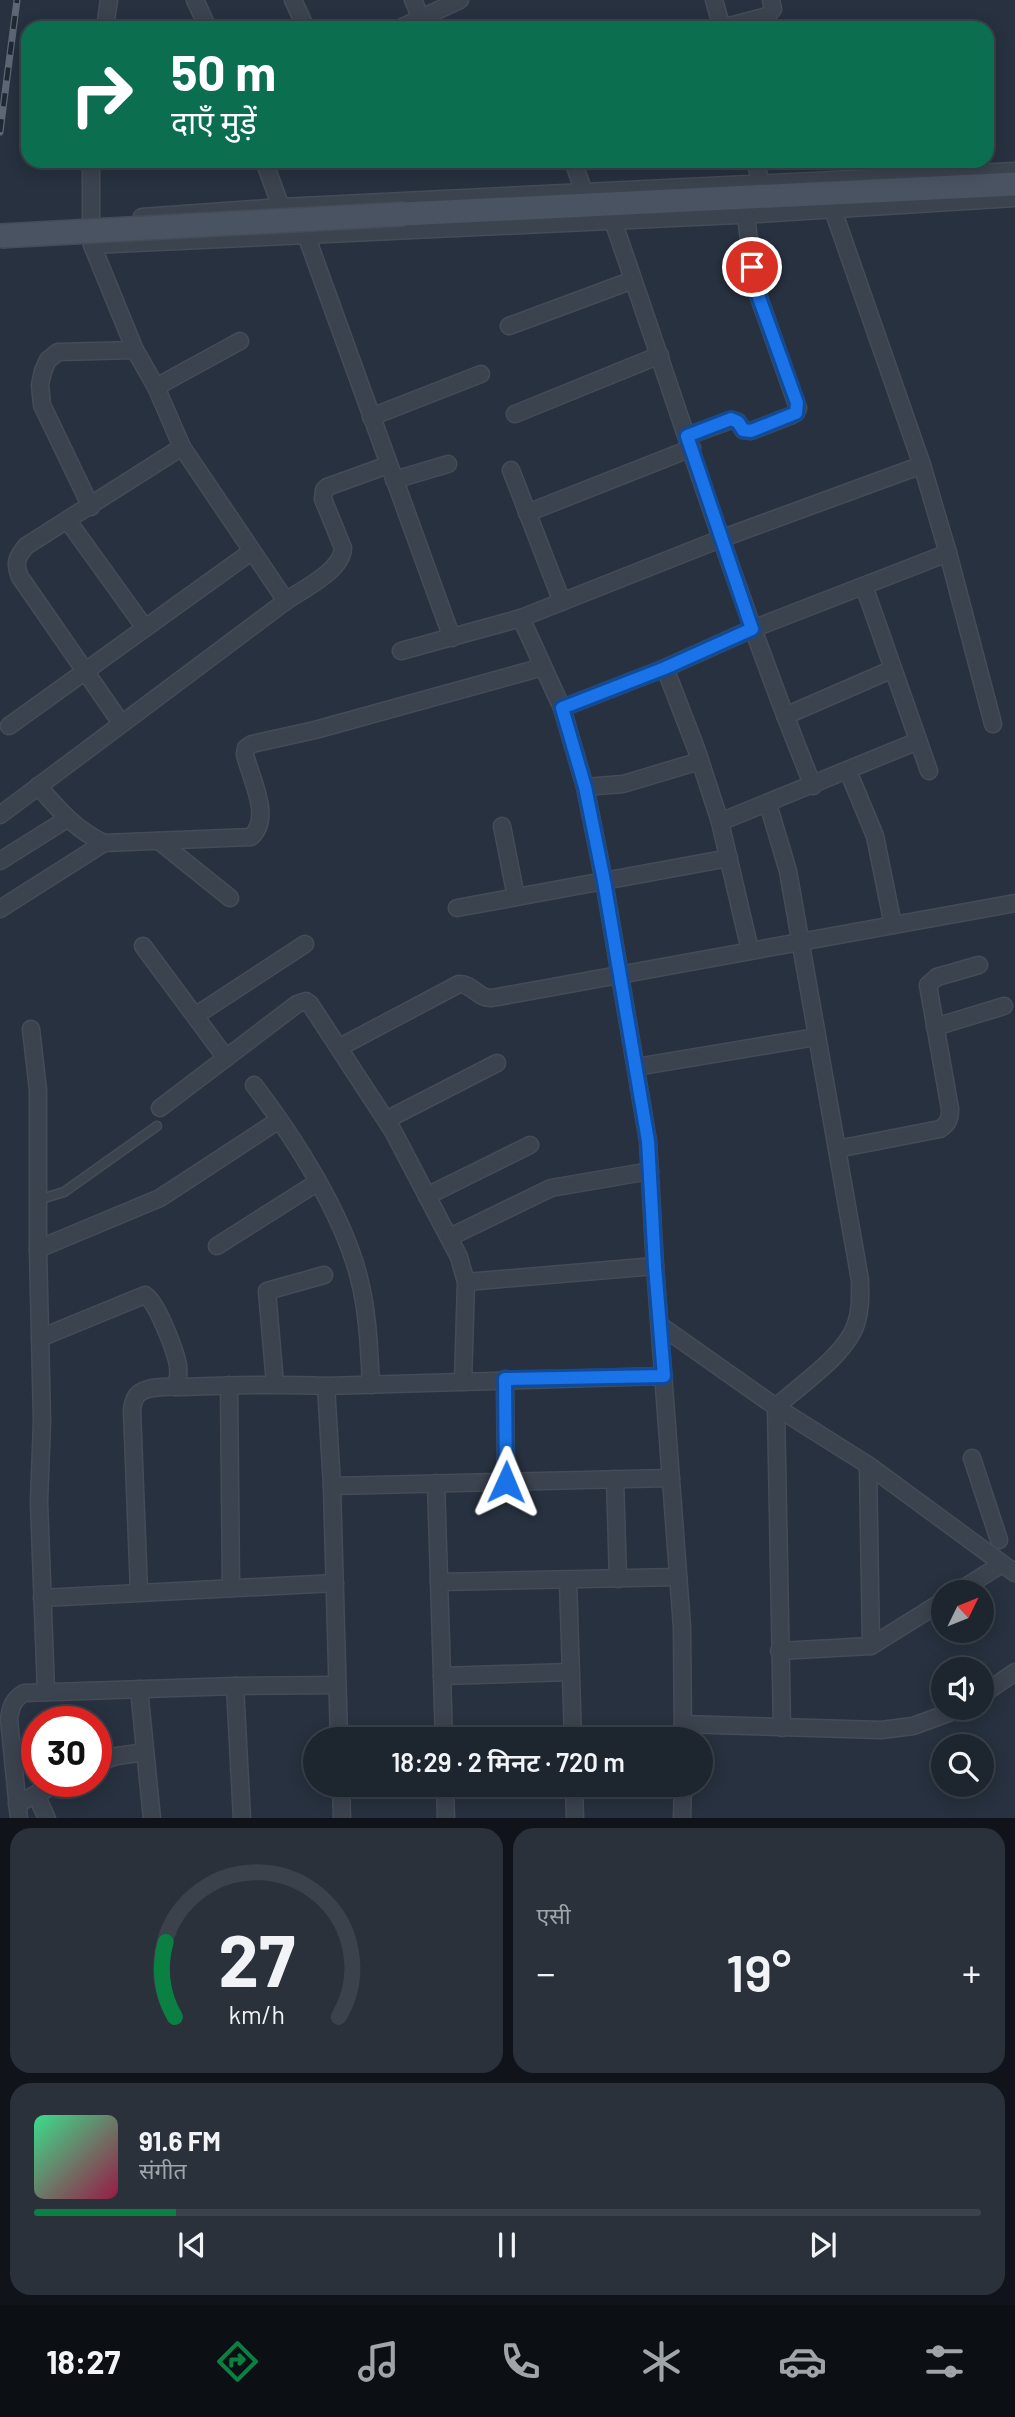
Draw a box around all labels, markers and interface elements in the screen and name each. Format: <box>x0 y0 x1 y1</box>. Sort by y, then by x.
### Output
text: 50 m <box>171 42 276 101</box>
icon: right <box>56 49 147 140</box>
text: दाएँ मुड़ें <box>171 102 257 140</box>
pin <box>722 237 782 297</box>
icon: arrive <box>733 248 771 286</box>
position arrow <box>469 1445 543 1519</box>
north arrow <box>931 1580 994 1643</box>
map controls <box>931 1580 994 1797</box>
button: sound <box>931 1657 994 1720</box>
speed limit sign: 30 <box>21 1706 112 1797</box>
button: search <box>931 1734 994 1797</box>
text: 18:29 · 2 मिनट · 720 m <box>391 1746 625 1777</box>
text: एसी <box>537 1901 571 1929</box>
text: 27 <box>218 1914 295 2002</box>
text: 19° <box>726 1940 791 2002</box>
text: − <box>537 1949 556 1995</box>
text: + <box>962 1949 981 1995</box>
text: km/h <box>228 1998 285 2028</box>
text: 91.6 FM <box>139 2125 221 2156</box>
text: संगीत <box>139 2156 187 2184</box>
icon: previous <box>173 2226 211 2264</box>
icon: pause <box>488 2226 526 2264</box>
icon: next <box>804 2226 842 2264</box>
icon: directions <box>213 2337 262 2386</box>
icon: music <box>354 2337 403 2386</box>
icon: phone <box>496 2337 545 2386</box>
icon: climate <box>637 2337 686 2386</box>
icon: car <box>778 2337 827 2386</box>
icon: filters <box>920 2337 969 2386</box>
text: 18:27 <box>46 2342 120 2380</box>

